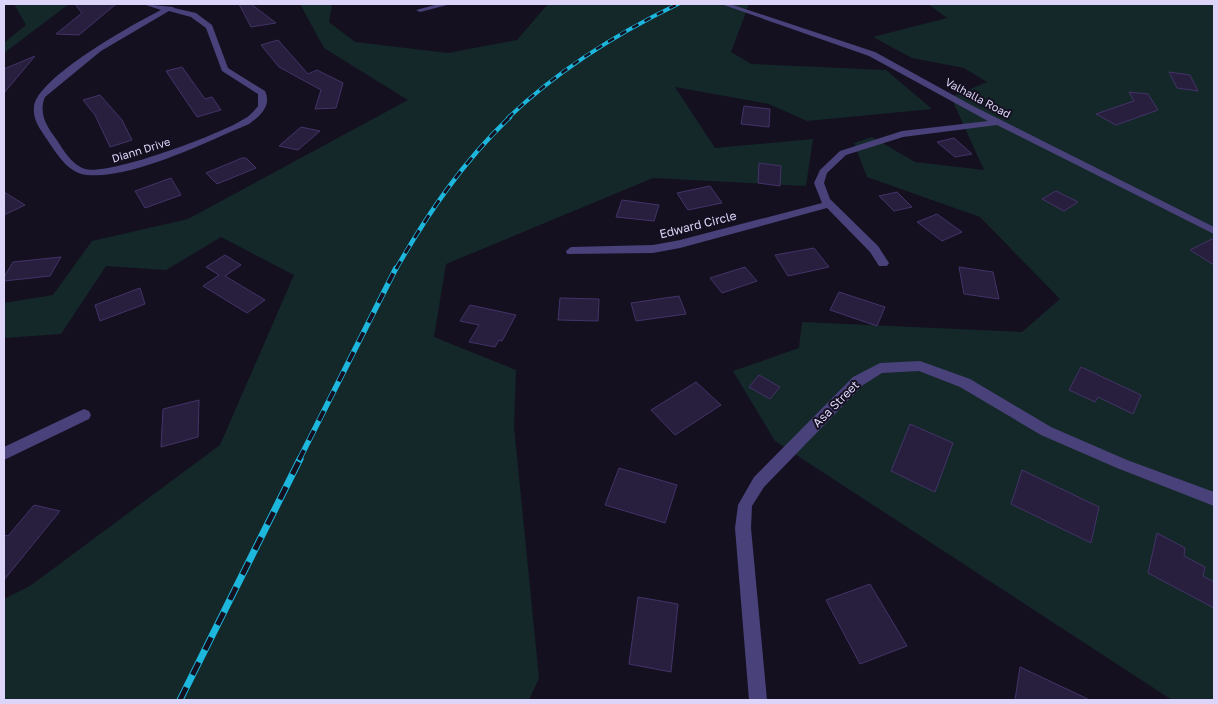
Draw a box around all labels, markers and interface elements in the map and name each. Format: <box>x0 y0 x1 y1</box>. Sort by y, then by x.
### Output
street label: Valhalla Road <box>943 75 1013 120</box>
street label: Diann Drive <box>110 134 172 165</box>
street label: Edward Circle <box>658 208 738 241</box>
street label: Asa Street <box>809 377 862 430</box>

